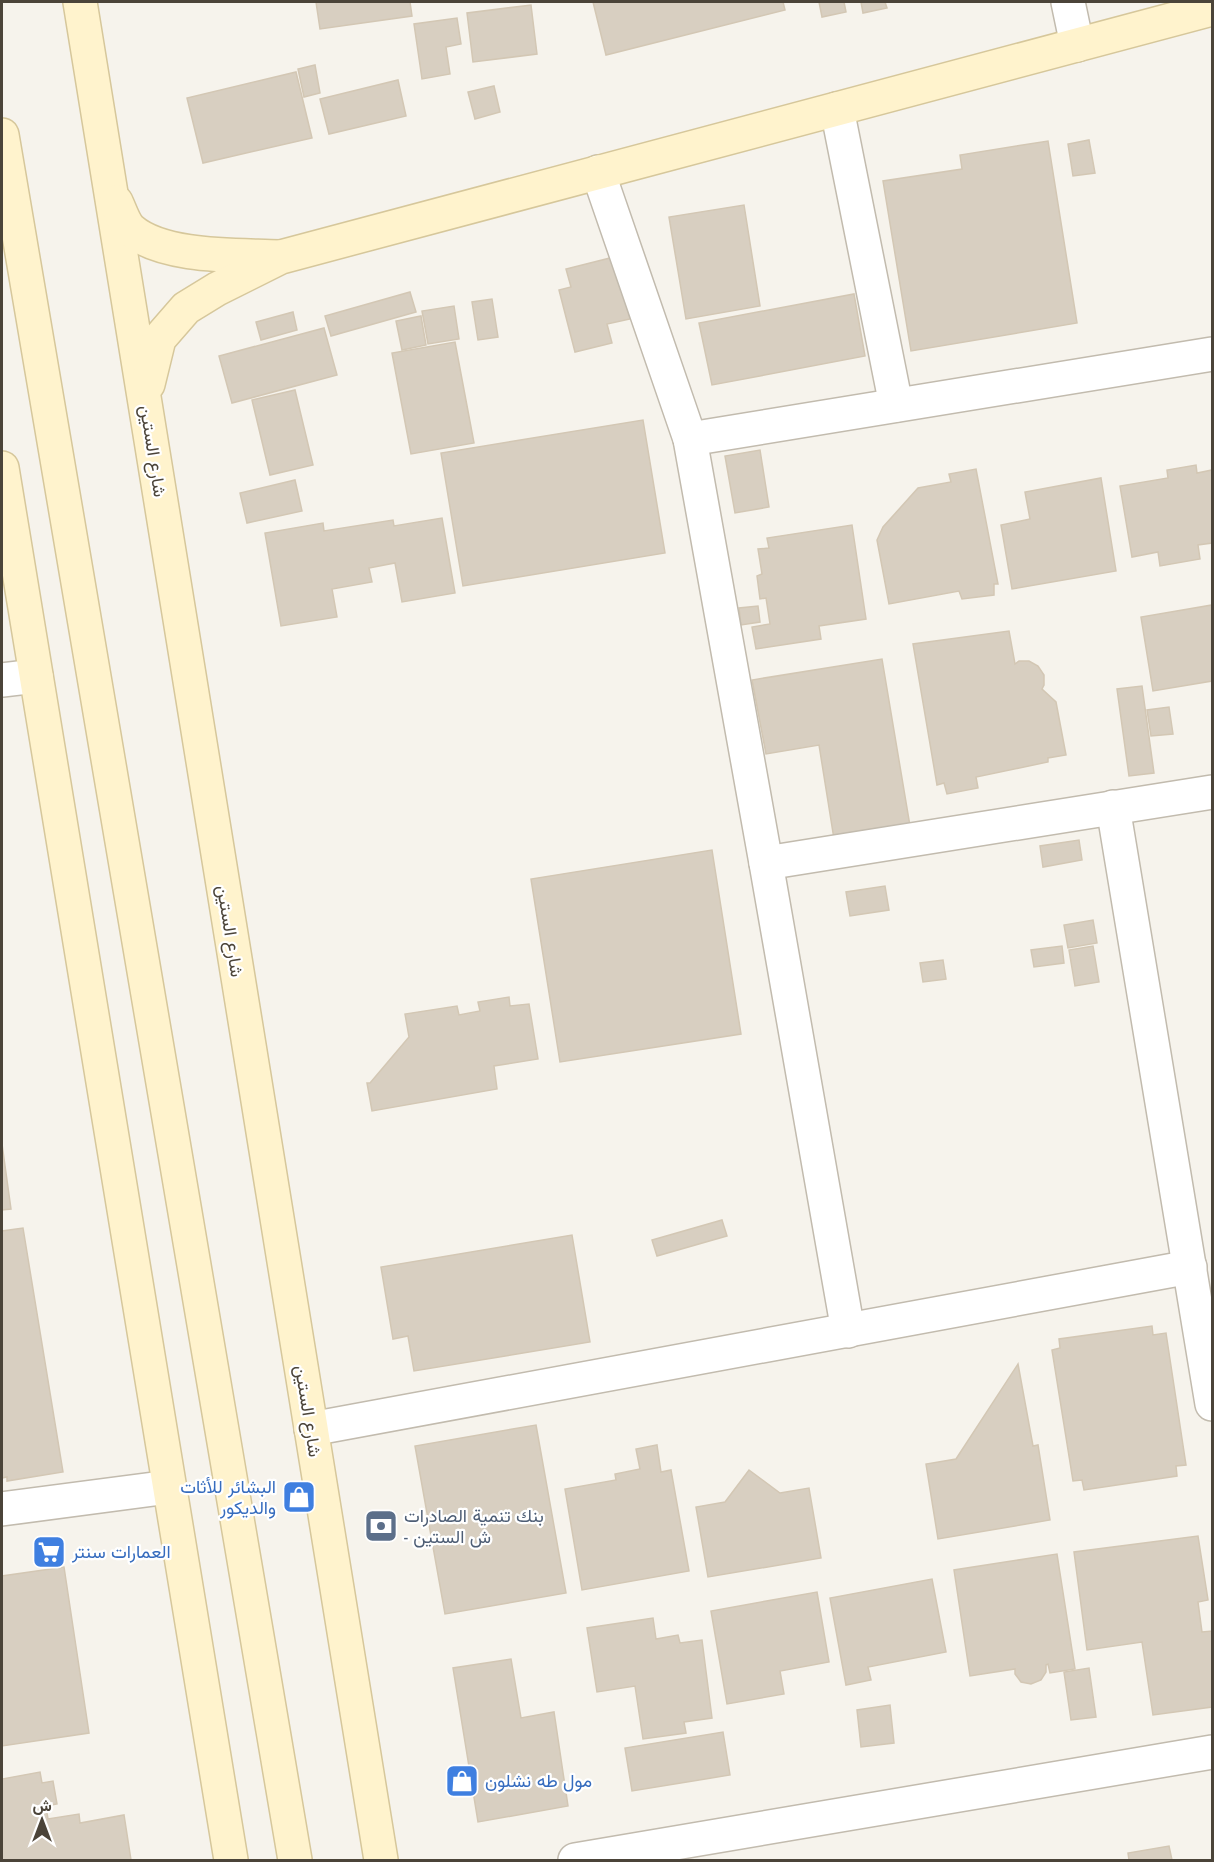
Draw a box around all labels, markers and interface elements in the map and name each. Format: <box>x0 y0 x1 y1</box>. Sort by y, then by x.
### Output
street label: شارع الستين <box>133 403 173 499</box>
street label: شارع الستين <box>210 883 250 979</box>
street label: شارع الستين <box>288 1363 328 1459</box>
place label: البشائر للأثات والديكور <box>180 1474 276 1521</box>
shop icon: البشائر للأثات والديكور <box>281 1479 317 1515</box>
place label: بنك تنمية الصادرات - ش الستين <box>404 1503 544 1550</box>
bank icon: بنك تنمية الصادرات - ش الستين <box>363 1508 399 1544</box>
supermarket icon: العمارات سنتر <box>31 1534 67 1570</box>
place label: العمارات سنتر <box>71 1539 171 1565</box>
shop icon: مول طه نشلون <box>444 1763 480 1799</box>
place label: مول طه نشلون <box>485 1768 592 1794</box>
north arrow <box>12 1790 72 1850</box>
text: ش <box>32 1794 52 1817</box>

